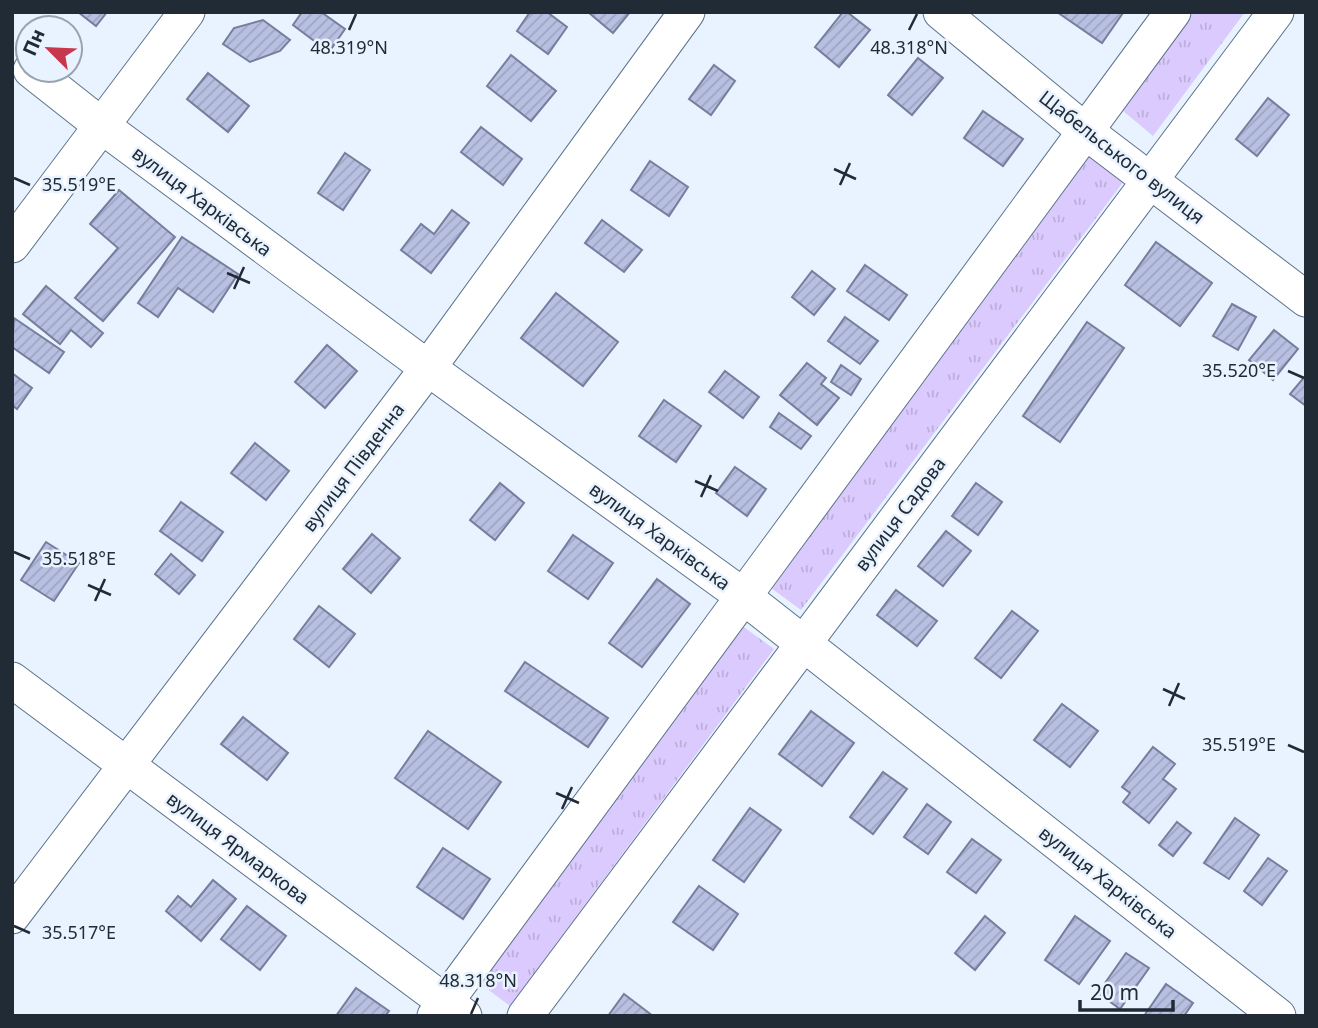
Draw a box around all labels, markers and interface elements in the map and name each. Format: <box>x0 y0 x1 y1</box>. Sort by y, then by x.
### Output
north arrow <box>14 14 84 84</box>
text: Пн <box>16 24 51 60</box>
text: 48.319°N <box>310 35 388 59</box>
text: 48.318°N <box>870 35 948 59</box>
street label: Щабельського вулиця <box>1034 84 1210 230</box>
street label: вулиця Харківська <box>127 140 277 262</box>
text: 35.519°E <box>42 172 116 196</box>
text: 35.520°E <box>1202 358 1276 382</box>
street label: вулиця Південна <box>296 397 410 537</box>
street label: вулиця Садова <box>849 452 951 576</box>
street label: вулиця Харківська <box>584 476 736 596</box>
text: 35.518°E <box>42 546 116 570</box>
text: 35.519°E <box>1202 732 1276 756</box>
street label: вулиця Ярмаркова <box>161 786 315 910</box>
street label: вулиця Харківська <box>1034 820 1182 944</box>
text: 35.517°E <box>42 920 116 944</box>
text: 48.318°N <box>439 968 517 992</box>
scale bar <box>1080 968 1173 1012</box>
text: 20 m <box>1090 978 1139 1006</box>

